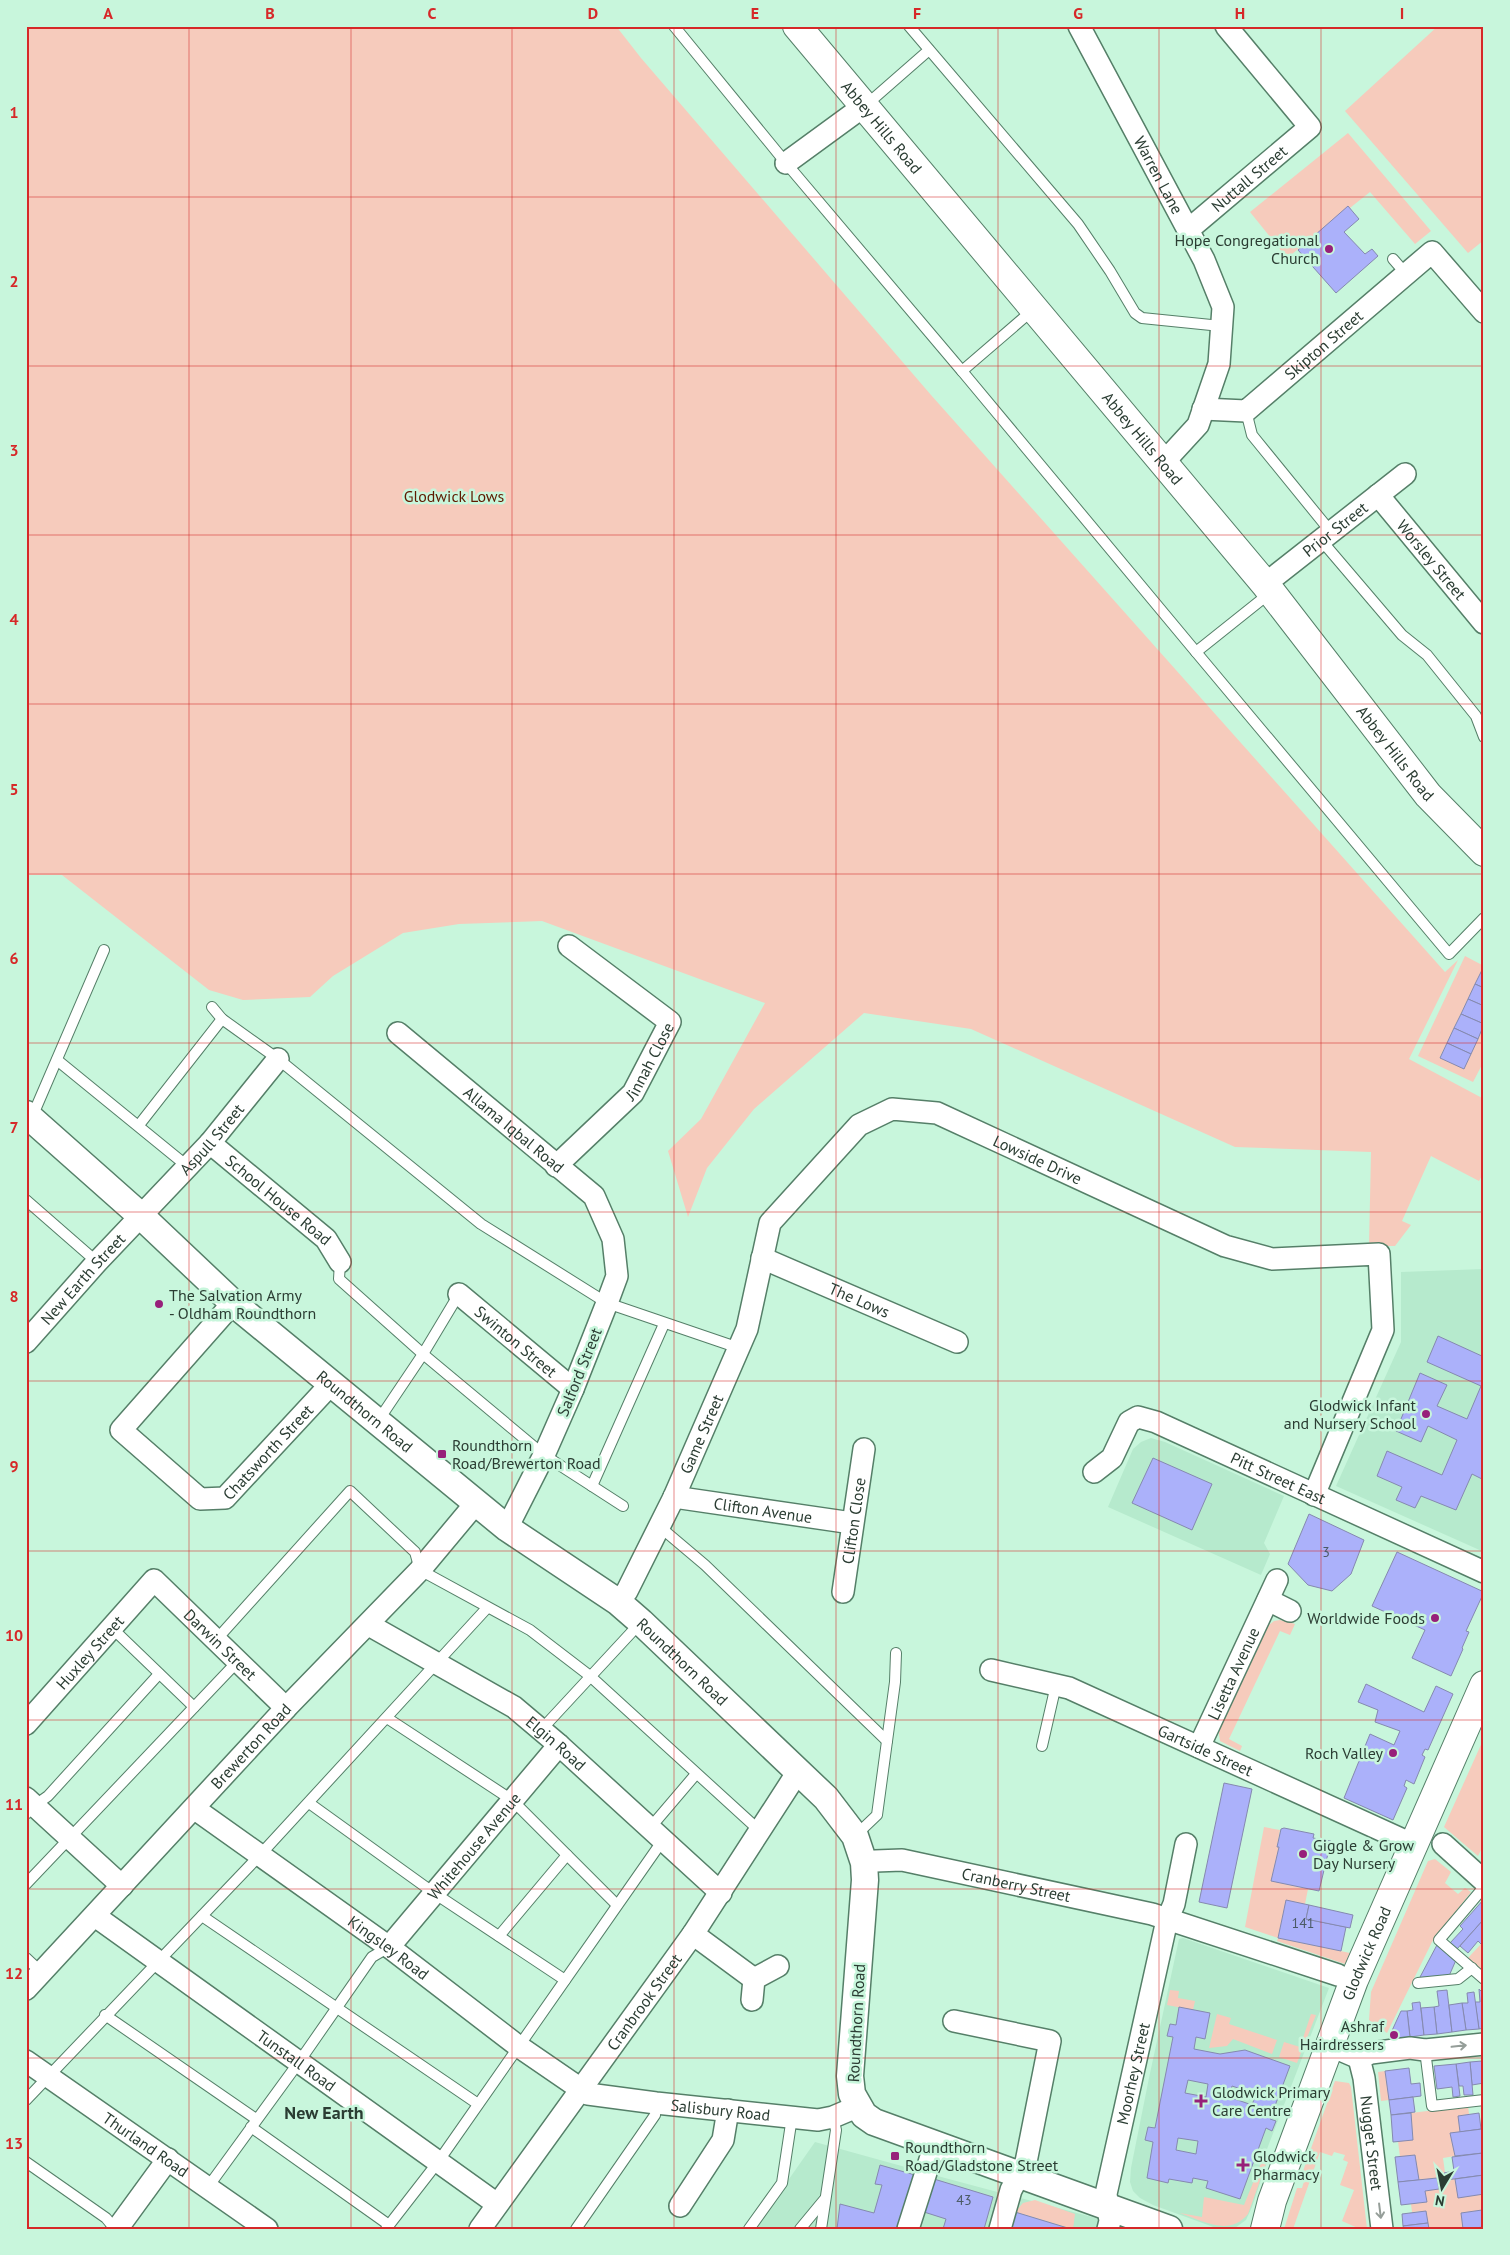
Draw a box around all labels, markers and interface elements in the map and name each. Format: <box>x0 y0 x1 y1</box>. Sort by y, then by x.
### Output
text: A <box>103 3 113 23</box>
text: B <box>265 3 275 23</box>
text: C <box>428 3 437 23</box>
text: D <box>588 3 598 23</box>
text: E <box>751 3 759 23</box>
text: F <box>913 3 921 23</box>
text: G <box>1073 3 1083 23</box>
text: H <box>1235 3 1245 23</box>
text: I <box>1400 3 1404 23</box>
street label: Abbey Hills Road <box>837 77 926 178</box>
text: 1 <box>9 102 19 122</box>
street label: Warren Lane <box>1130 133 1188 217</box>
street label: Nuttall Street <box>1207 140 1291 216</box>
place label: Hope Congregational Church <box>1175 230 1319 268</box>
marker: Hope Congregational Church <box>1323 243 1335 255</box>
text: 2 <box>9 271 19 291</box>
street label: Skipton Street <box>1280 305 1367 384</box>
street label: Abbey Hills Road <box>1098 388 1187 489</box>
text: 3 <box>9 440 19 460</box>
park label: Glodwick Lows <box>404 486 505 506</box>
street label: Prior Street <box>1298 497 1372 561</box>
street label: Worsley Street <box>1393 516 1471 604</box>
text: 4 <box>9 609 19 629</box>
street label: Abbey Hills Road <box>1353 702 1438 805</box>
text: 5 <box>9 779 19 799</box>
text: 6 <box>9 948 19 968</box>
street label: Jinnah Close <box>621 1019 678 1105</box>
street label: Allama Iqbal Road <box>460 1082 568 1177</box>
street label: Aspull Street <box>175 1099 248 1179</box>
text: 7 <box>9 1117 19 1137</box>
street label: Lowside Drive <box>990 1130 1085 1189</box>
street label: School House Road <box>221 1150 336 1249</box>
street label: New Earth Street <box>36 1228 130 1329</box>
street label: The Lows <box>826 1278 893 1322</box>
place label: The Salvation Army - Oldham Roundthorn <box>169 1285 316 1323</box>
text: 8 <box>9 1286 19 1306</box>
marker: The Salvation Army - Oldham Roundthorn <box>153 1298 165 1310</box>
street label: Swinton Street <box>471 1301 562 1382</box>
street label: Salford Street <box>552 1324 606 1419</box>
street label: Roundthorn Road <box>313 1366 417 1457</box>
street label: Game Street <box>675 1391 728 1477</box>
place label: Glodwick Infant and Nursery School <box>1284 1395 1417 1433</box>
street label: Chatsworth Street <box>218 1400 318 1504</box>
marker: Glodwick Infant and Nursery School <box>1420 1408 1432 1420</box>
place label: Roundthorn Road/Brewerton Road <box>452 1435 601 1473</box>
marker: Roundthorn Road/Brewerton Road <box>436 1448 448 1460</box>
street label: Pitt Street East <box>1228 1448 1329 1509</box>
text: 9 <box>9 1456 19 1476</box>
street label: Clifton Close <box>837 1476 870 1565</box>
street label: Clifton Avenue <box>712 1493 814 1527</box>
house number: 3 <box>1322 1543 1330 1561</box>
street label: Darwin Street <box>180 1604 261 1685</box>
place label: Worldwide Foods <box>1307 1608 1425 1628</box>
street label: Huxley Street <box>52 1611 128 1693</box>
marker: Worldwide Foods <box>1429 1612 1441 1624</box>
street label: Roundthorn Road <box>633 1613 732 1710</box>
street label: Lisetta Avenue <box>1203 1624 1264 1723</box>
text: 10 <box>5 1625 23 1645</box>
street label: Brewerton Road <box>206 1699 295 1793</box>
street label: Elgin Road <box>522 1712 590 1775</box>
street label: Gartside Street <box>1155 1720 1257 1781</box>
place label: Roch Valley <box>1305 1743 1384 1763</box>
marker: Roch Valley <box>1387 1747 1399 1759</box>
street label: Whitehouse Avenue <box>423 1788 525 1904</box>
text: 11 <box>5 1794 23 1814</box>
place label: Giggle & Grow Day Nursery <box>1313 1835 1414 1873</box>
marker: Giggle & Grow Day Nursery <box>1297 1848 1309 1860</box>
street label: Cranberry Street <box>960 1863 1073 1906</box>
street label: Glodwick Road <box>1337 1903 1395 2003</box>
street label: Kingsley Road <box>344 1911 433 1984</box>
house number: 141 <box>1292 1914 1314 1932</box>
street label: Cranbrook Street <box>602 1949 686 2054</box>
text: 12 <box>5 1963 23 1983</box>
street label: Roundthorn Road <box>843 1963 869 2083</box>
place label: Ashraf Hairdressers <box>1300 2016 1385 2054</box>
street label: Moorhey Street <box>1112 2020 1154 2126</box>
street label: Tunstall Road <box>253 2025 340 2095</box>
marker: Ashraf Hairdressers <box>1388 2029 1400 2041</box>
one-way arrow <box>1450 2041 1466 2051</box>
place label: Glodwick Primary Care Centre <box>1212 2082 1331 2120</box>
marker: Glodwick Primary Care Centre <box>1194 2094 1208 2108</box>
street label: Nugget Street <box>1356 2094 1387 2192</box>
street label: Salisbury Road <box>670 2095 771 2125</box>
district label: New Earth <box>284 2101 364 2124</box>
street label: Thurland Road <box>99 2108 192 2181</box>
text: 13 <box>5 2133 23 2153</box>
place label: Roundthorn Road/Gladstone Street <box>905 2137 1059 2175</box>
place label: Glodwick Pharmacy <box>1253 2146 1320 2184</box>
marker: Roundthorn Road/Gladstone Street <box>889 2150 901 2162</box>
marker: Glodwick Pharmacy <box>1237 2159 1249 2171</box>
north arrow <box>1418 2162 1468 2212</box>
house number: 43 <box>956 2191 972 2209</box>
text: N <box>1434 2191 1446 2210</box>
one-way arrow <box>1375 2202 1385 2218</box>

